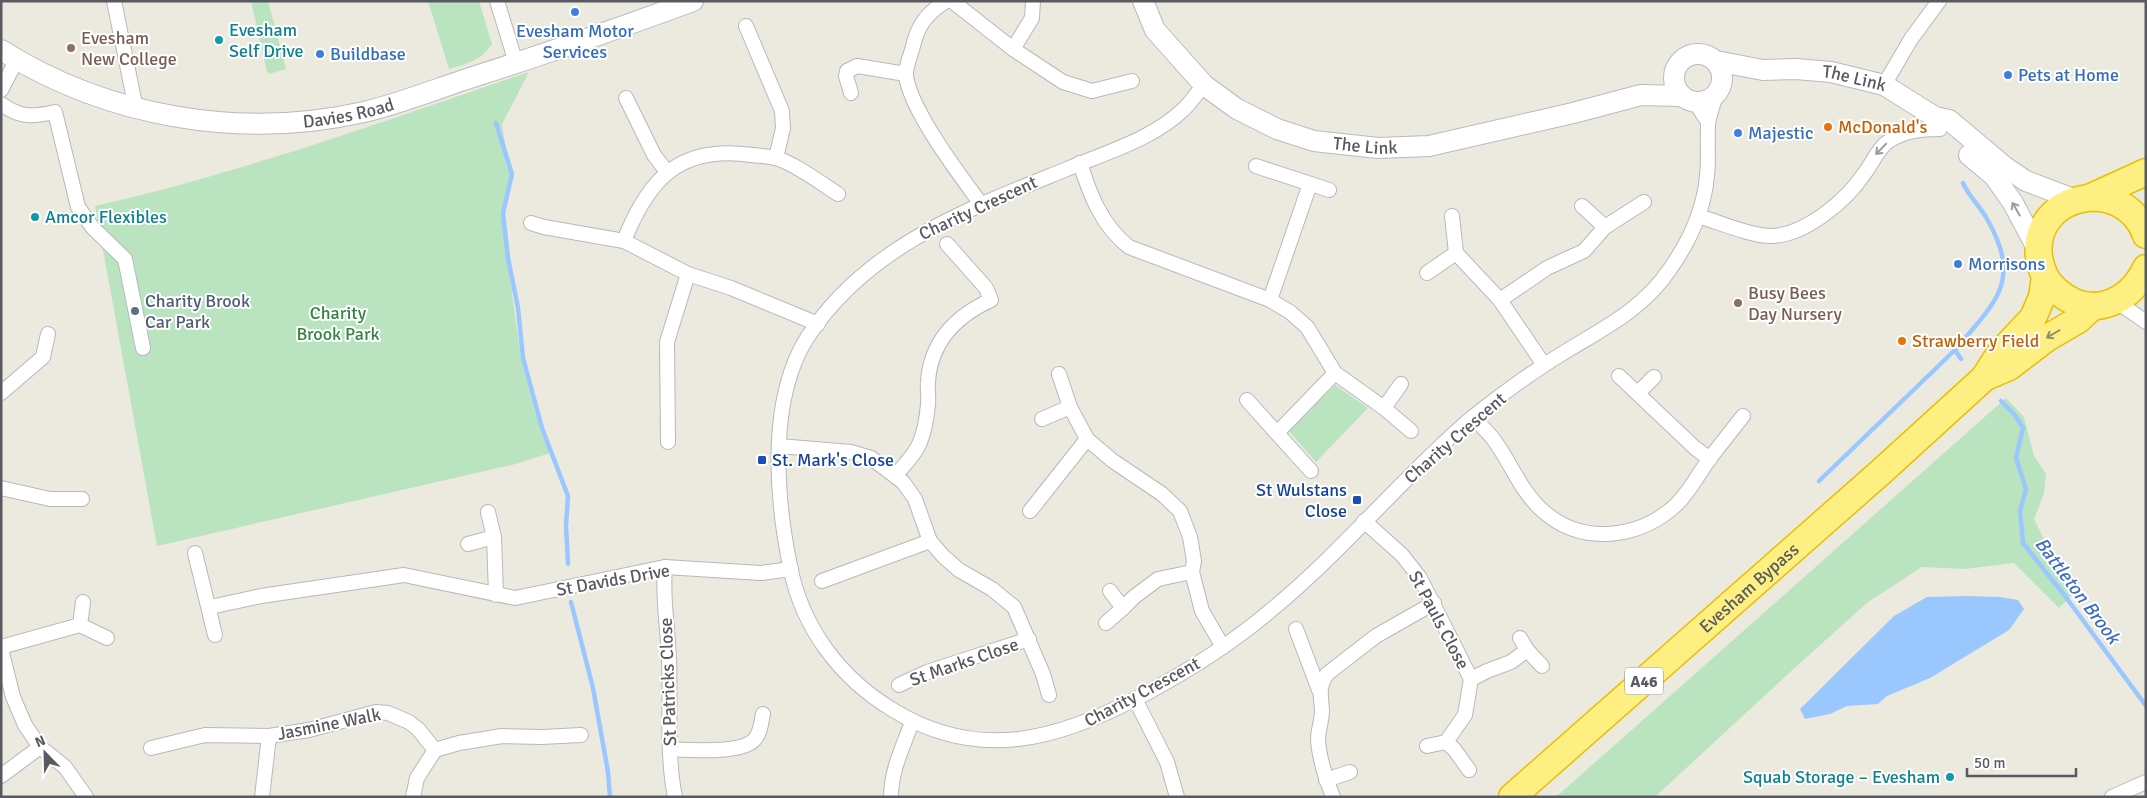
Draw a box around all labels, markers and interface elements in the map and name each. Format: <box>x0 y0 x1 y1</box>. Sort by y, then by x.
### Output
marker: Evesham Motor Services <box>569 6 581 18</box>
place label: Evesham Self Drive <box>229 19 303 62</box>
place label: Evesham Motor Services <box>516 20 634 63</box>
place label: Evesham New College <box>81 27 177 70</box>
marker: Evesham Self Drive <box>213 34 225 46</box>
marker: Evesham New College <box>65 42 77 54</box>
place label: Buildbase <box>330 43 406 65</box>
marker: Buildbase <box>314 48 326 60</box>
street label: The Link <box>1822 60 1888 96</box>
place label: Pets at Home <box>2018 64 2119 86</box>
marker: Pets at Home <box>2002 69 2014 81</box>
street label: Davies Road <box>302 93 397 133</box>
place label: McDonald's <box>1838 116 1927 138</box>
marker: McDonald's <box>1822 121 1834 133</box>
place label: Majestic <box>1748 122 1813 144</box>
marker: Majestic <box>1732 127 1744 139</box>
street label: The Link <box>1332 132 1398 159</box>
one-way arrow <box>1875 143 1887 156</box>
street label: Charity Crescent <box>915 171 1041 245</box>
one-way arrow <box>2011 203 2021 217</box>
place label: Amcor Flexibles <box>45 206 167 228</box>
marker: Amcor Flexibles <box>29 211 41 223</box>
place label: Morrisons <box>1968 253 2045 275</box>
marker: Morrisons <box>1952 258 1964 270</box>
place label: Busy Bees Day Nursery <box>1748 282 1842 325</box>
place label: Charity Brook Car Park <box>145 290 250 333</box>
marker: Busy Bees Day Nursery <box>1732 297 1744 309</box>
park label: Charity Brook Park <box>296 302 380 345</box>
marker: Charity Brook Car Park <box>129 305 141 317</box>
one-way arrow <box>2046 329 2061 339</box>
place label: Strawberry Field <box>1912 330 2039 352</box>
marker: Strawberry Field <box>1896 335 1908 347</box>
street label: Charity Crescent <box>1400 388 1510 488</box>
place label: St. Mark's Close <box>772 449 894 471</box>
marker: St. Mark's Close <box>756 454 768 466</box>
place label: St Wulstans Close <box>1256 479 1347 522</box>
marker: St Wulstans Close <box>1351 494 1363 506</box>
water label: Battleton Brook <box>2029 533 2126 650</box>
street label: Evesham Bypass <box>1695 538 1804 638</box>
street label: St Davids Drive <box>554 559 672 601</box>
street label: St Pauls Close <box>1404 567 1474 673</box>
street label: St Patricks Close <box>655 617 681 747</box>
street label: St Marks Close <box>907 633 1021 691</box>
street label: Charity Crescent <box>1080 652 1204 732</box>
road number: A46 <box>1625 668 1663 694</box>
street label: Jasmine Walk <box>276 703 382 745</box>
north arrow <box>20 728 70 778</box>
text: N <box>32 732 48 751</box>
scale bar <box>1967 746 2076 778</box>
text: 50 m <box>1974 754 2005 772</box>
place label: Squab Storage – Evesham <box>1743 766 1940 788</box>
marker: Squab Storage – Evesham <box>1944 771 1956 783</box>

